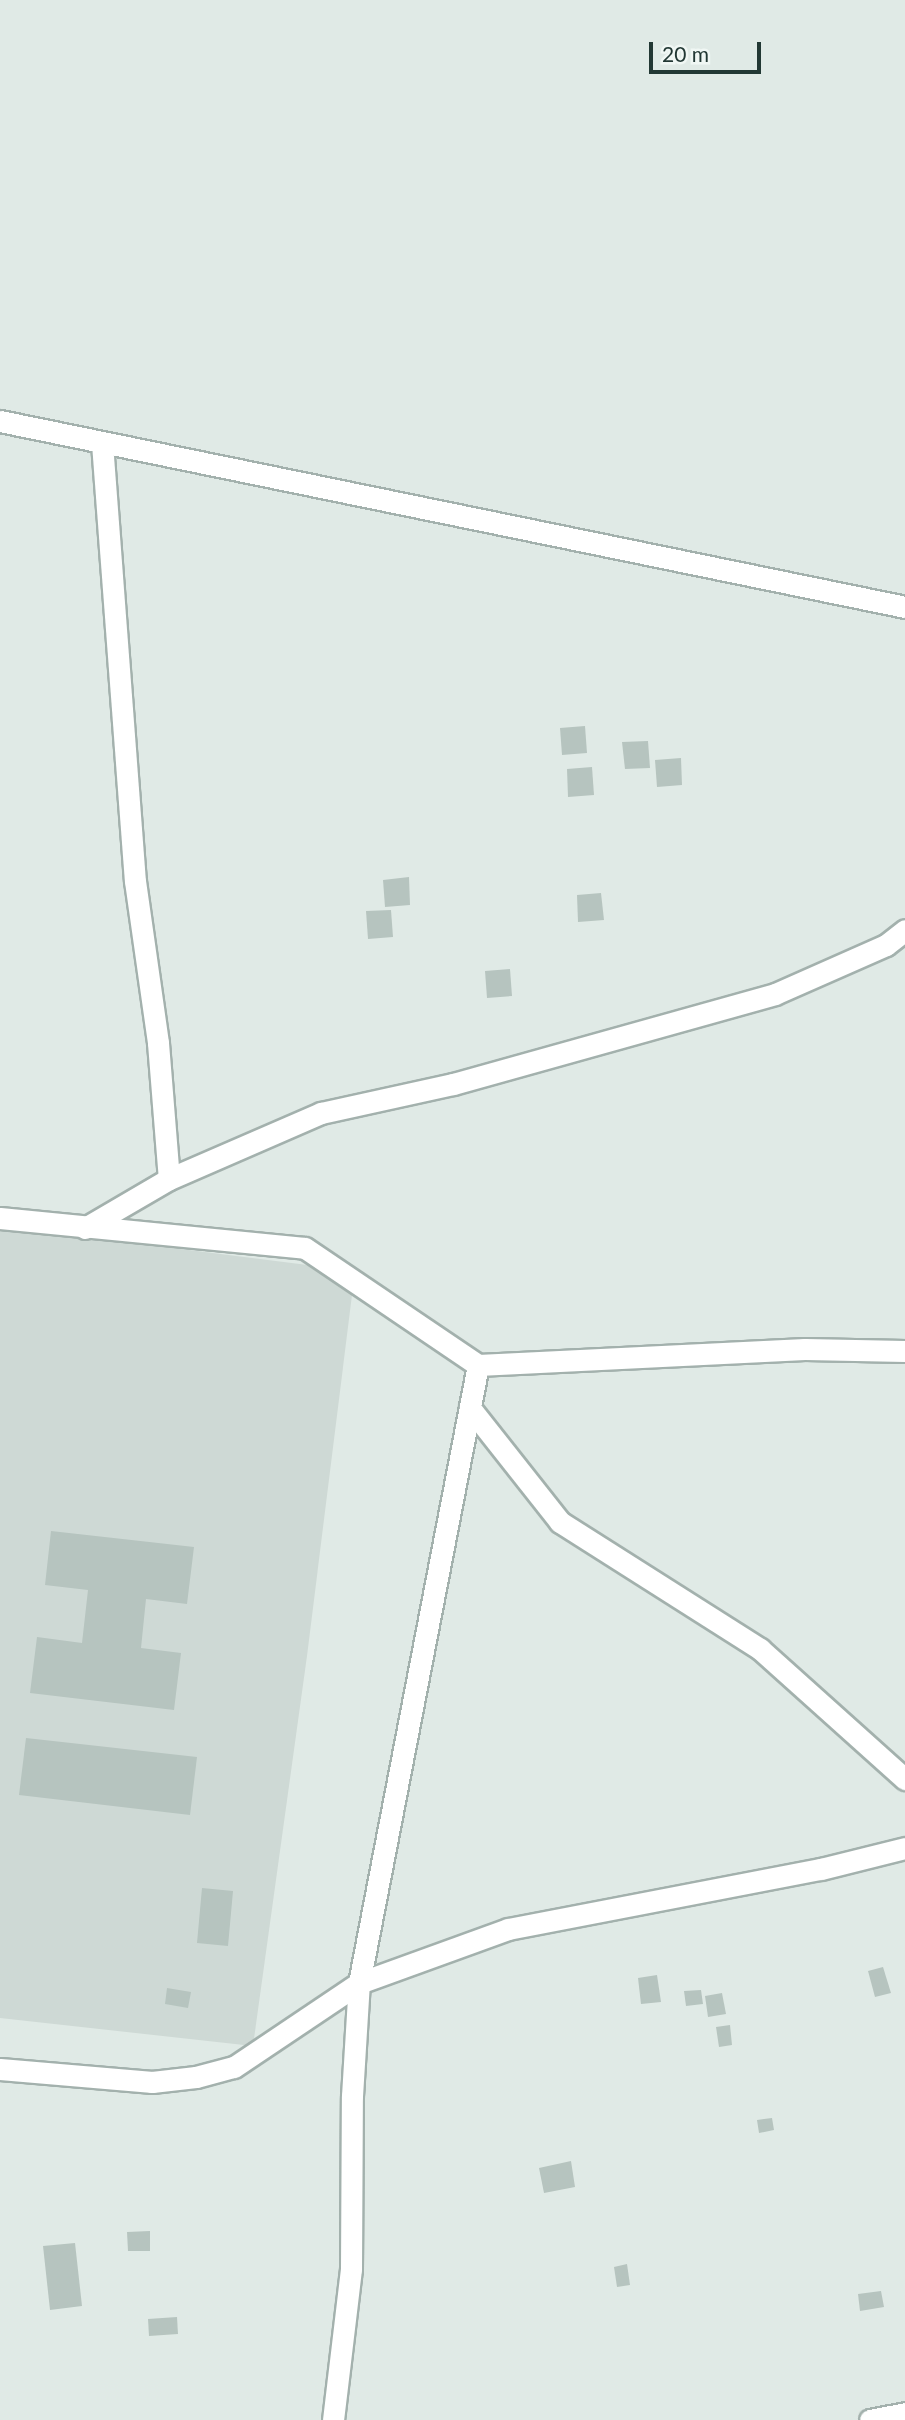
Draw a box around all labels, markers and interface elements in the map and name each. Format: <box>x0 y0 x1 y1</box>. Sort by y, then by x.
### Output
scale bar <box>653 28 765 72</box>
text: 20 m <box>662 41 709 66</box>

